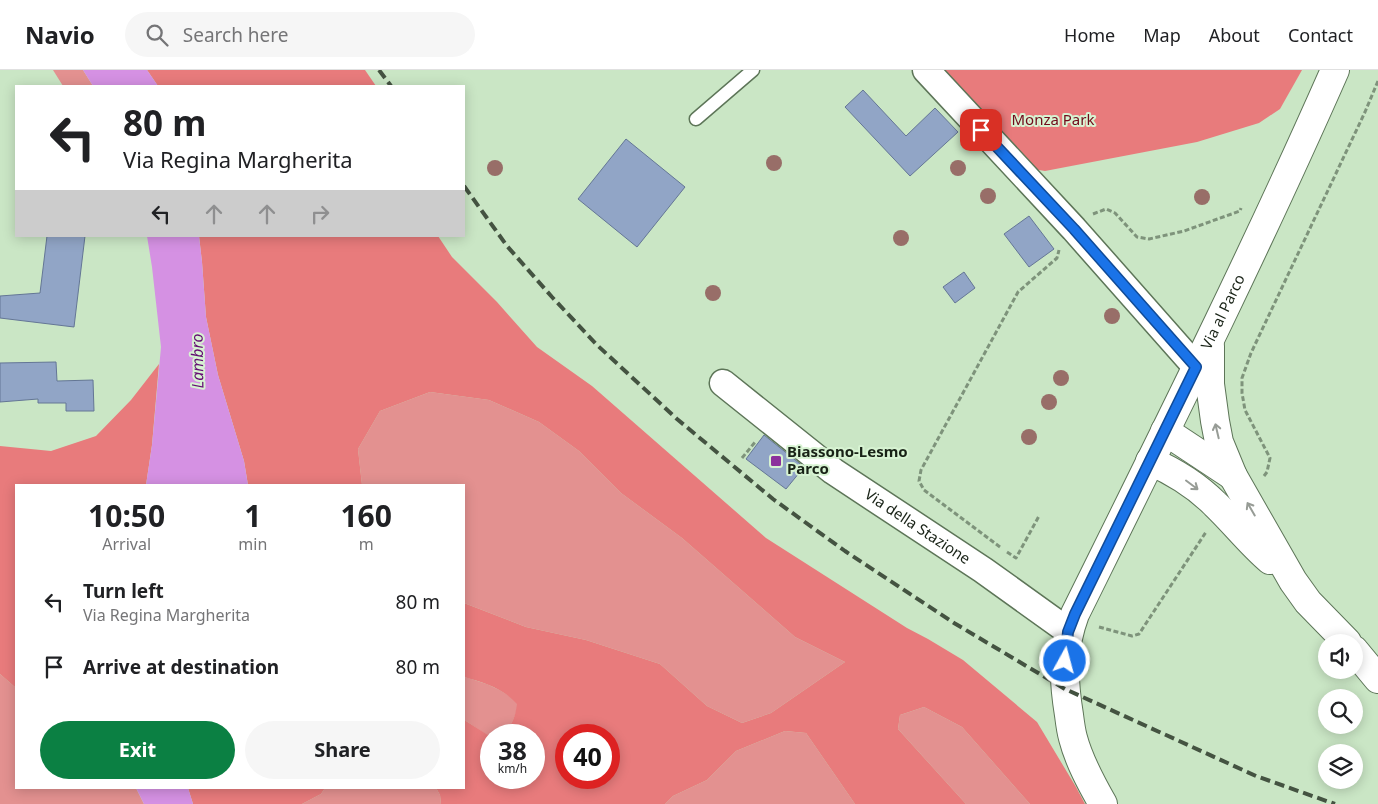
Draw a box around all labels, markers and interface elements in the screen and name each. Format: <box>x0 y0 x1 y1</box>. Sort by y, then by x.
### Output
search box <box>125 12 475 57</box>
text: Navio <box>25 18 95 51</box>
icon: search <box>143 21 171 49</box>
text: Search here <box>183 22 289 48</box>
text: Home <box>1064 23 1115 47</box>
text: Map <box>1143 23 1181 47</box>
text: About <box>1209 23 1260 47</box>
text: Contact <box>1288 23 1353 47</box>
text: 80 m <box>123 99 206 146</box>
icon: left <box>40 105 105 170</box>
pin <box>960 109 1002 151</box>
park label: Monza Park <box>1011 109 1095 129</box>
icon: arrive <box>967 116 995 144</box>
text: Via Regina Margherita <box>123 144 353 174</box>
icon: left <box>147 200 175 228</box>
icon: ahead <box>200 200 228 228</box>
icon: ahead <box>253 200 281 228</box>
icon: right <box>306 200 334 228</box>
street label: Via al Parco <box>1196 271 1249 352</box>
water label: Lambro <box>186 333 208 389</box>
one-way arrow <box>1212 423 1221 439</box>
place label: Biassono-Lesmo Parco <box>787 441 908 478</box>
marker: Biassono-Lesmo Parco <box>769 454 783 468</box>
one-way arrow <box>1185 480 1198 491</box>
street label: Via della Stazione <box>861 484 975 568</box>
text: 10:50 <box>88 495 165 536</box>
text: 1 <box>244 495 261 536</box>
text: 160 <box>340 495 392 536</box>
one-way arrow <box>1246 502 1256 516</box>
text: Arrival <box>102 533 151 555</box>
text: min <box>238 533 267 555</box>
text: m <box>359 533 374 555</box>
text: Turn left <box>83 578 164 604</box>
icon: left <box>40 588 68 616</box>
text: 80 m <box>396 589 440 615</box>
text: Via Regina Margherita <box>83 604 250 626</box>
position arrow <box>1038 634 1090 686</box>
map controls <box>1318 634 1363 789</box>
button: sound <box>1318 634 1363 679</box>
icon: arrive <box>40 653 68 681</box>
text: Arrive at destination <box>83 654 279 680</box>
text: 80 m <box>396 654 440 680</box>
button: search <box>1318 689 1363 734</box>
button: Exit <box>40 721 235 779</box>
button: Share <box>245 721 440 779</box>
speed limit sign: 40 <box>555 724 620 789</box>
text: 38 <box>498 733 527 767</box>
button: layers <box>1318 744 1363 789</box>
text: km/h <box>498 760 527 777</box>

